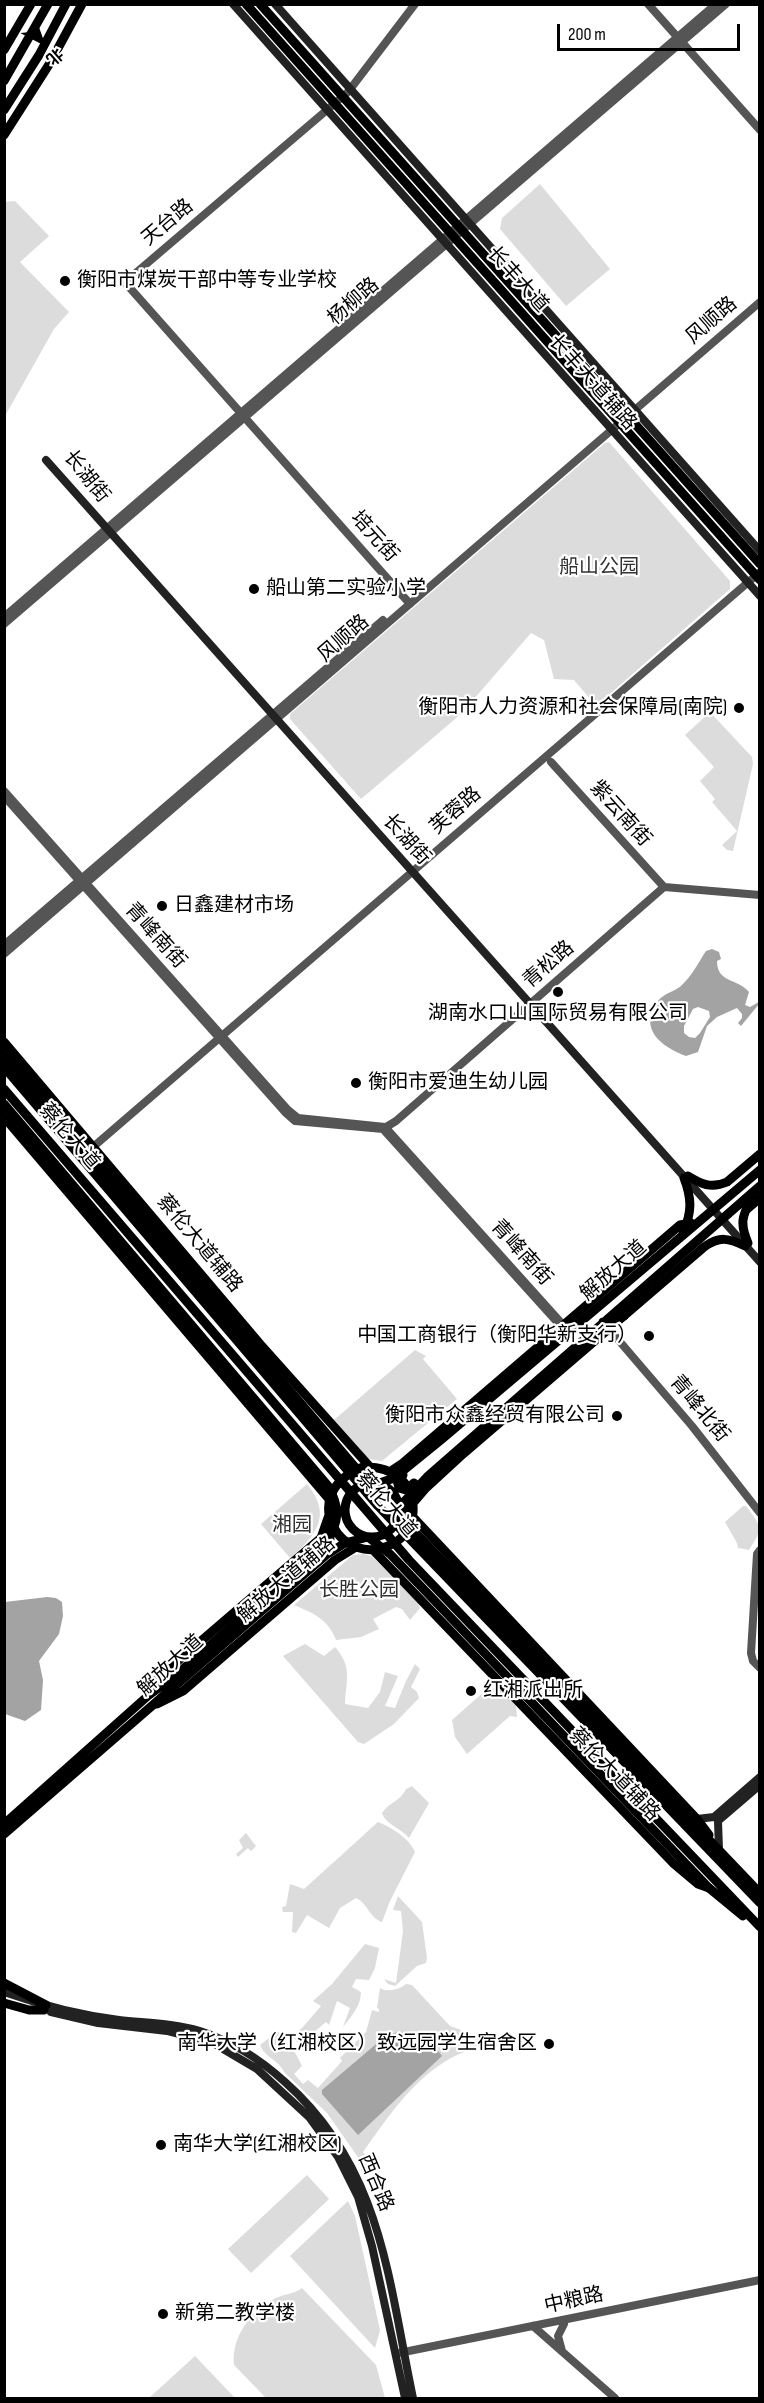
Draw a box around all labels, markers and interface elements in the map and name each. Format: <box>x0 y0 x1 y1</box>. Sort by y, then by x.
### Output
north arrow <box>12 12 72 72</box>
scale bar <box>560 12 743 50</box>
text: 200 m <box>568 24 606 45</box>
text: 北 <box>42 44 66 68</box>
street label: 天台路 <box>137 195 199 251</box>
street label: 长丰大道 <box>481 242 553 318</box>
place label: 衡阳市煤炭干部中等专业学校 <box>77 269 337 293</box>
street label: 杨柳路 <box>323 273 385 331</box>
marker: 衡阳市煤炭干部中等专业学校 <box>58 274 72 288</box>
street label: 风顺路 <box>681 292 743 350</box>
street label: 长丰大道辅路 <box>543 330 641 436</box>
street label: 长湖街 <box>58 446 114 508</box>
street label: 培元街 <box>345 507 403 567</box>
park label: 船山公园 <box>559 556 639 580</box>
place label: 船山第二实验小学 <box>266 577 426 601</box>
marker: 船山第二实验小学 <box>247 582 261 596</box>
street label: 风顺路 <box>313 610 375 668</box>
place label: 衡阳市人力资源和社会保障局(南院) <box>418 696 727 720</box>
marker: 衡阳市人力资源和社会保障局(南院) <box>732 701 746 715</box>
street label: 紫云南街 <box>584 776 656 852</box>
street label: 芙蓉路 <box>425 782 487 840</box>
street label: 长湖街 <box>377 810 435 870</box>
place label: 日鑫建材市场 <box>174 894 294 918</box>
street label: 青峰南街 <box>119 898 191 974</box>
marker: 日鑫建材市场 <box>155 899 169 913</box>
street label: 青松路 <box>518 936 580 994</box>
marker: 湖南水口山国际贸易有限公司 <box>551 985 565 999</box>
place label: 湖南水口山国际贸易有限公司 <box>428 1002 688 1026</box>
place label: 衡阳市爱迪生幼儿园 <box>368 1071 548 1095</box>
marker: 衡阳市爱迪生幼儿园 <box>349 1076 363 1090</box>
street label: 蔡伦大道 <box>34 1099 104 1175</box>
street label: 蔡伦大道辅路 <box>151 1190 247 1298</box>
street label: 青峰南街 <box>485 1215 557 1291</box>
street label: 解放大道 <box>576 1236 652 1306</box>
place label: 中国工商银行（衡阳华新支行） <box>357 1324 637 1348</box>
marker: 中国工商银行（衡阳华新支行） <box>642 1329 656 1343</box>
street label: 青峰北街 <box>664 1371 734 1447</box>
place label: 衡阳市众鑫经贸有限公司 <box>385 1404 605 1428</box>
marker: 衡阳市众鑫经贸有限公司 <box>610 1409 624 1423</box>
street label: 蔡伦大道 <box>351 1467 421 1543</box>
park label: 湘园 <box>272 1514 312 1538</box>
street label: 解放大道辅路 <box>233 1532 341 1628</box>
park label: 长胜公园 <box>319 1579 399 1603</box>
street label: 解放大道 <box>133 1630 209 1702</box>
place label: 红湘派出所 <box>483 1679 583 1703</box>
marker: 红湘派出所 <box>464 1684 478 1698</box>
street label: 蔡伦大道辅路 <box>564 1724 664 1826</box>
place label: 南华大学（红湘校区）致远园学生宿舍区 <box>177 2032 537 2056</box>
marker: 南华大学（红湘校区）致远园学生宿舍区 <box>542 2037 556 2051</box>
place label: 南华大学(红湘校区) <box>173 2133 342 2157</box>
marker: 南华大学(红湘校区) <box>154 2138 168 2152</box>
street label: 西合路 <box>352 2151 398 2215</box>
street label: 中粮路 <box>542 2283 606 2319</box>
place label: 新第二教学楼 <box>175 2302 295 2326</box>
marker: 新第二教学楼 <box>156 2307 170 2321</box>

